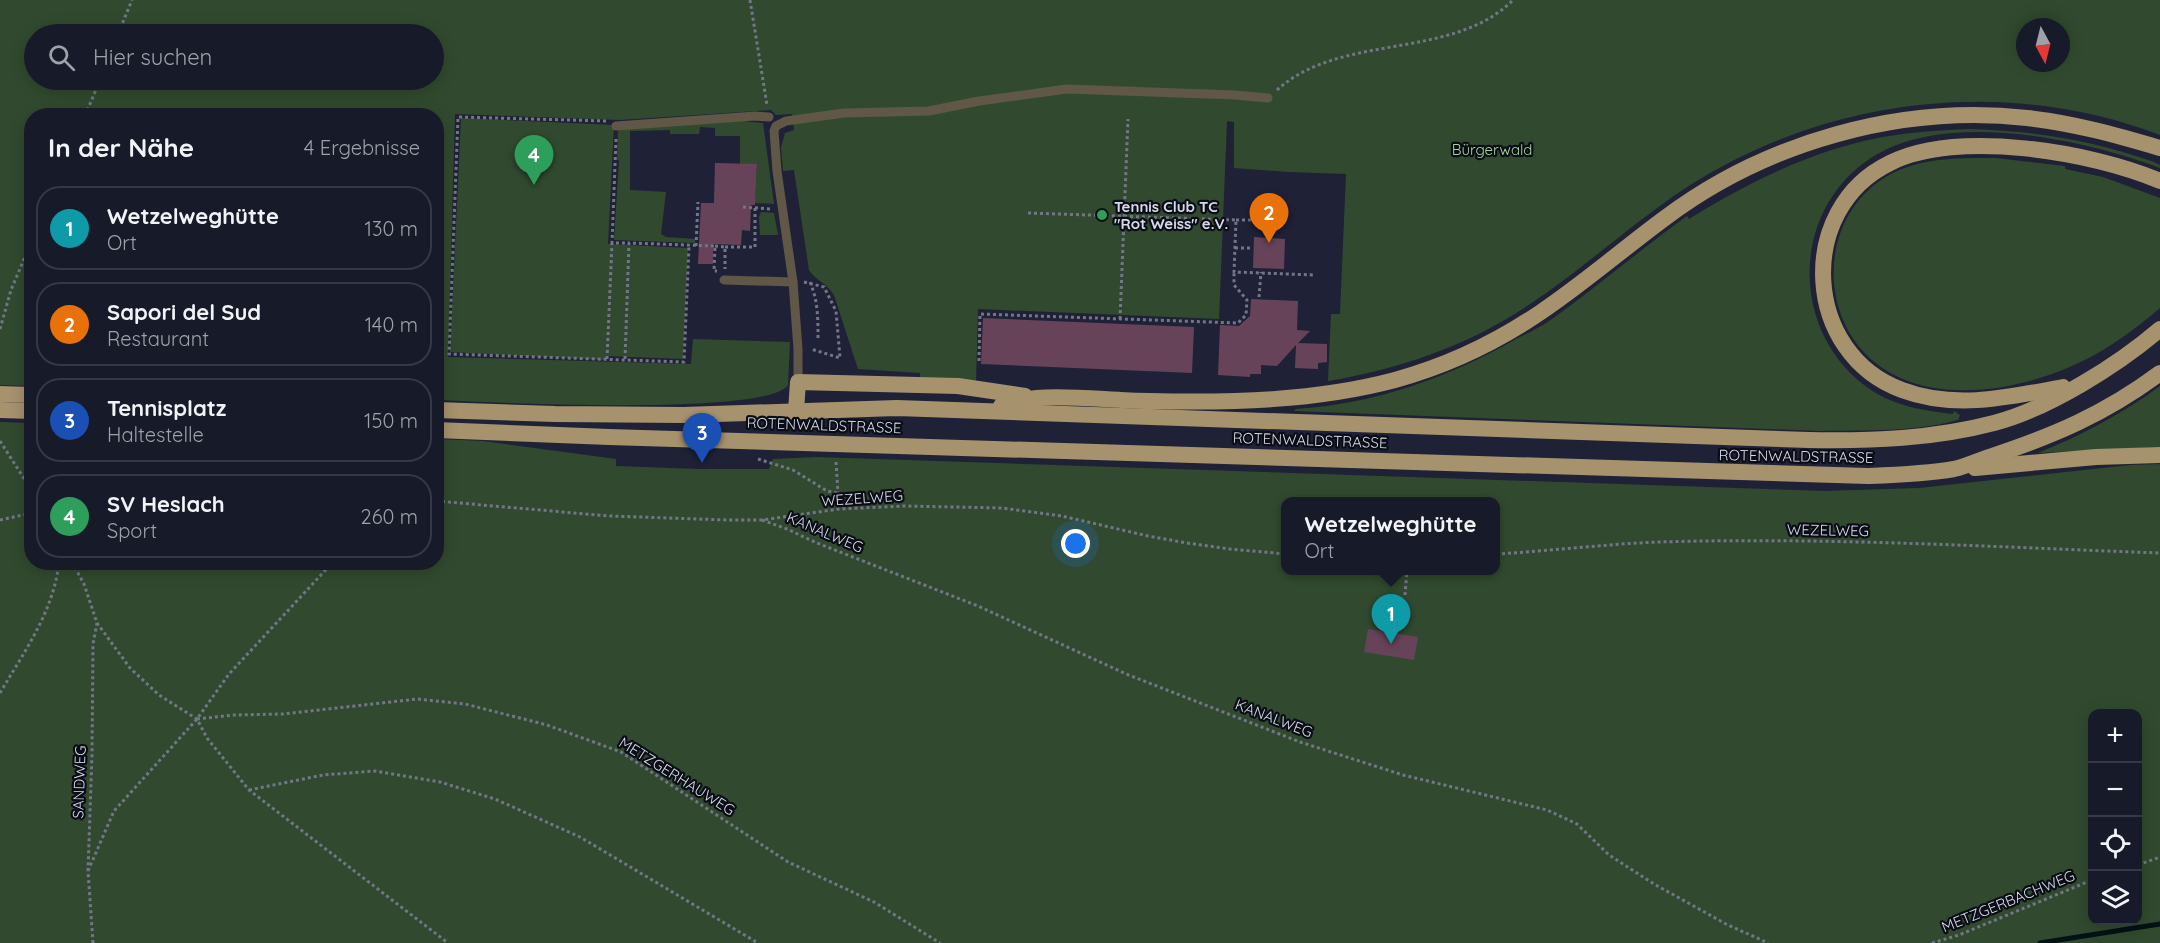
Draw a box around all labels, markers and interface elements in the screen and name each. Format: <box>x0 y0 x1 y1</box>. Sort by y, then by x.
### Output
north arrow <box>2016 18 2070 72</box>
search box <box>24 24 444 90</box>
icon: search <box>45 41 78 74</box>
text: Hier suchen <box>93 43 212 71</box>
text: In der Nähe <box>48 131 194 164</box>
text: 4 Ergebnisse <box>304 135 420 160</box>
pin: 4 <box>514 136 554 185</box>
park label: Bürgerwald <box>1452 140 1532 159</box>
pin: 2 <box>1250 194 1288 243</box>
place label: Tennis Club TC "Rot Weiss" e.V. <box>1114 197 1228 233</box>
text: Wetzelweghütte <box>107 202 279 230</box>
marker: Tennis Club TC "Rot Weiss" e.V. <box>1095 208 1109 222</box>
text: 1 <box>66 216 73 241</box>
text: 130 m <box>365 216 418 241</box>
text: Ort <box>107 230 137 255</box>
text: Sapori del Sud <box>107 298 261 326</box>
text: 2 <box>64 312 75 337</box>
text: 140 m <box>365 312 418 337</box>
text: Restaurant <box>107 326 209 351</box>
text: Tennisplatz <box>107 394 226 422</box>
text: 3 <box>64 408 75 433</box>
text: 150 m <box>364 408 418 433</box>
street label: ROTENWALDSTRASSE <box>746 413 902 437</box>
pin: 3 <box>682 414 722 463</box>
text: Haltestelle <box>107 422 204 447</box>
street label: ROTENWALDSTRASSE <box>1232 428 1388 452</box>
street label: ROTENWALDSTRASSE <box>1718 445 1874 467</box>
street label: WEZELWEG <box>820 486 904 510</box>
text: SV Heslach <box>107 490 225 518</box>
popup <box>1281 497 1500 575</box>
text: 4 <box>64 504 75 529</box>
text: 260 m <box>361 504 418 529</box>
street label: KANALWEG <box>784 507 866 557</box>
text: Wetzelweghütte <box>1305 510 1476 538</box>
text: Sport <box>107 518 157 543</box>
street label: WEZELWEG <box>1787 520 1869 540</box>
your location <box>1061 529 1090 558</box>
text: Ort <box>1305 538 1334 563</box>
pin: 1 <box>1372 594 1410 644</box>
street label: KANALWEG <box>1233 695 1315 741</box>
map controls <box>2088 709 2142 925</box>
button: + <box>2088 709 2142 763</box>
street label: METZGERHAUWEG <box>616 733 738 819</box>
street label: SANDWEG <box>68 745 90 819</box>
button: − <box>2088 763 2142 817</box>
button: locate <box>2088 817 2142 871</box>
street label: METZGERBACHWEG <box>1939 866 2077 936</box>
button: layers <box>2088 871 2142 925</box>

